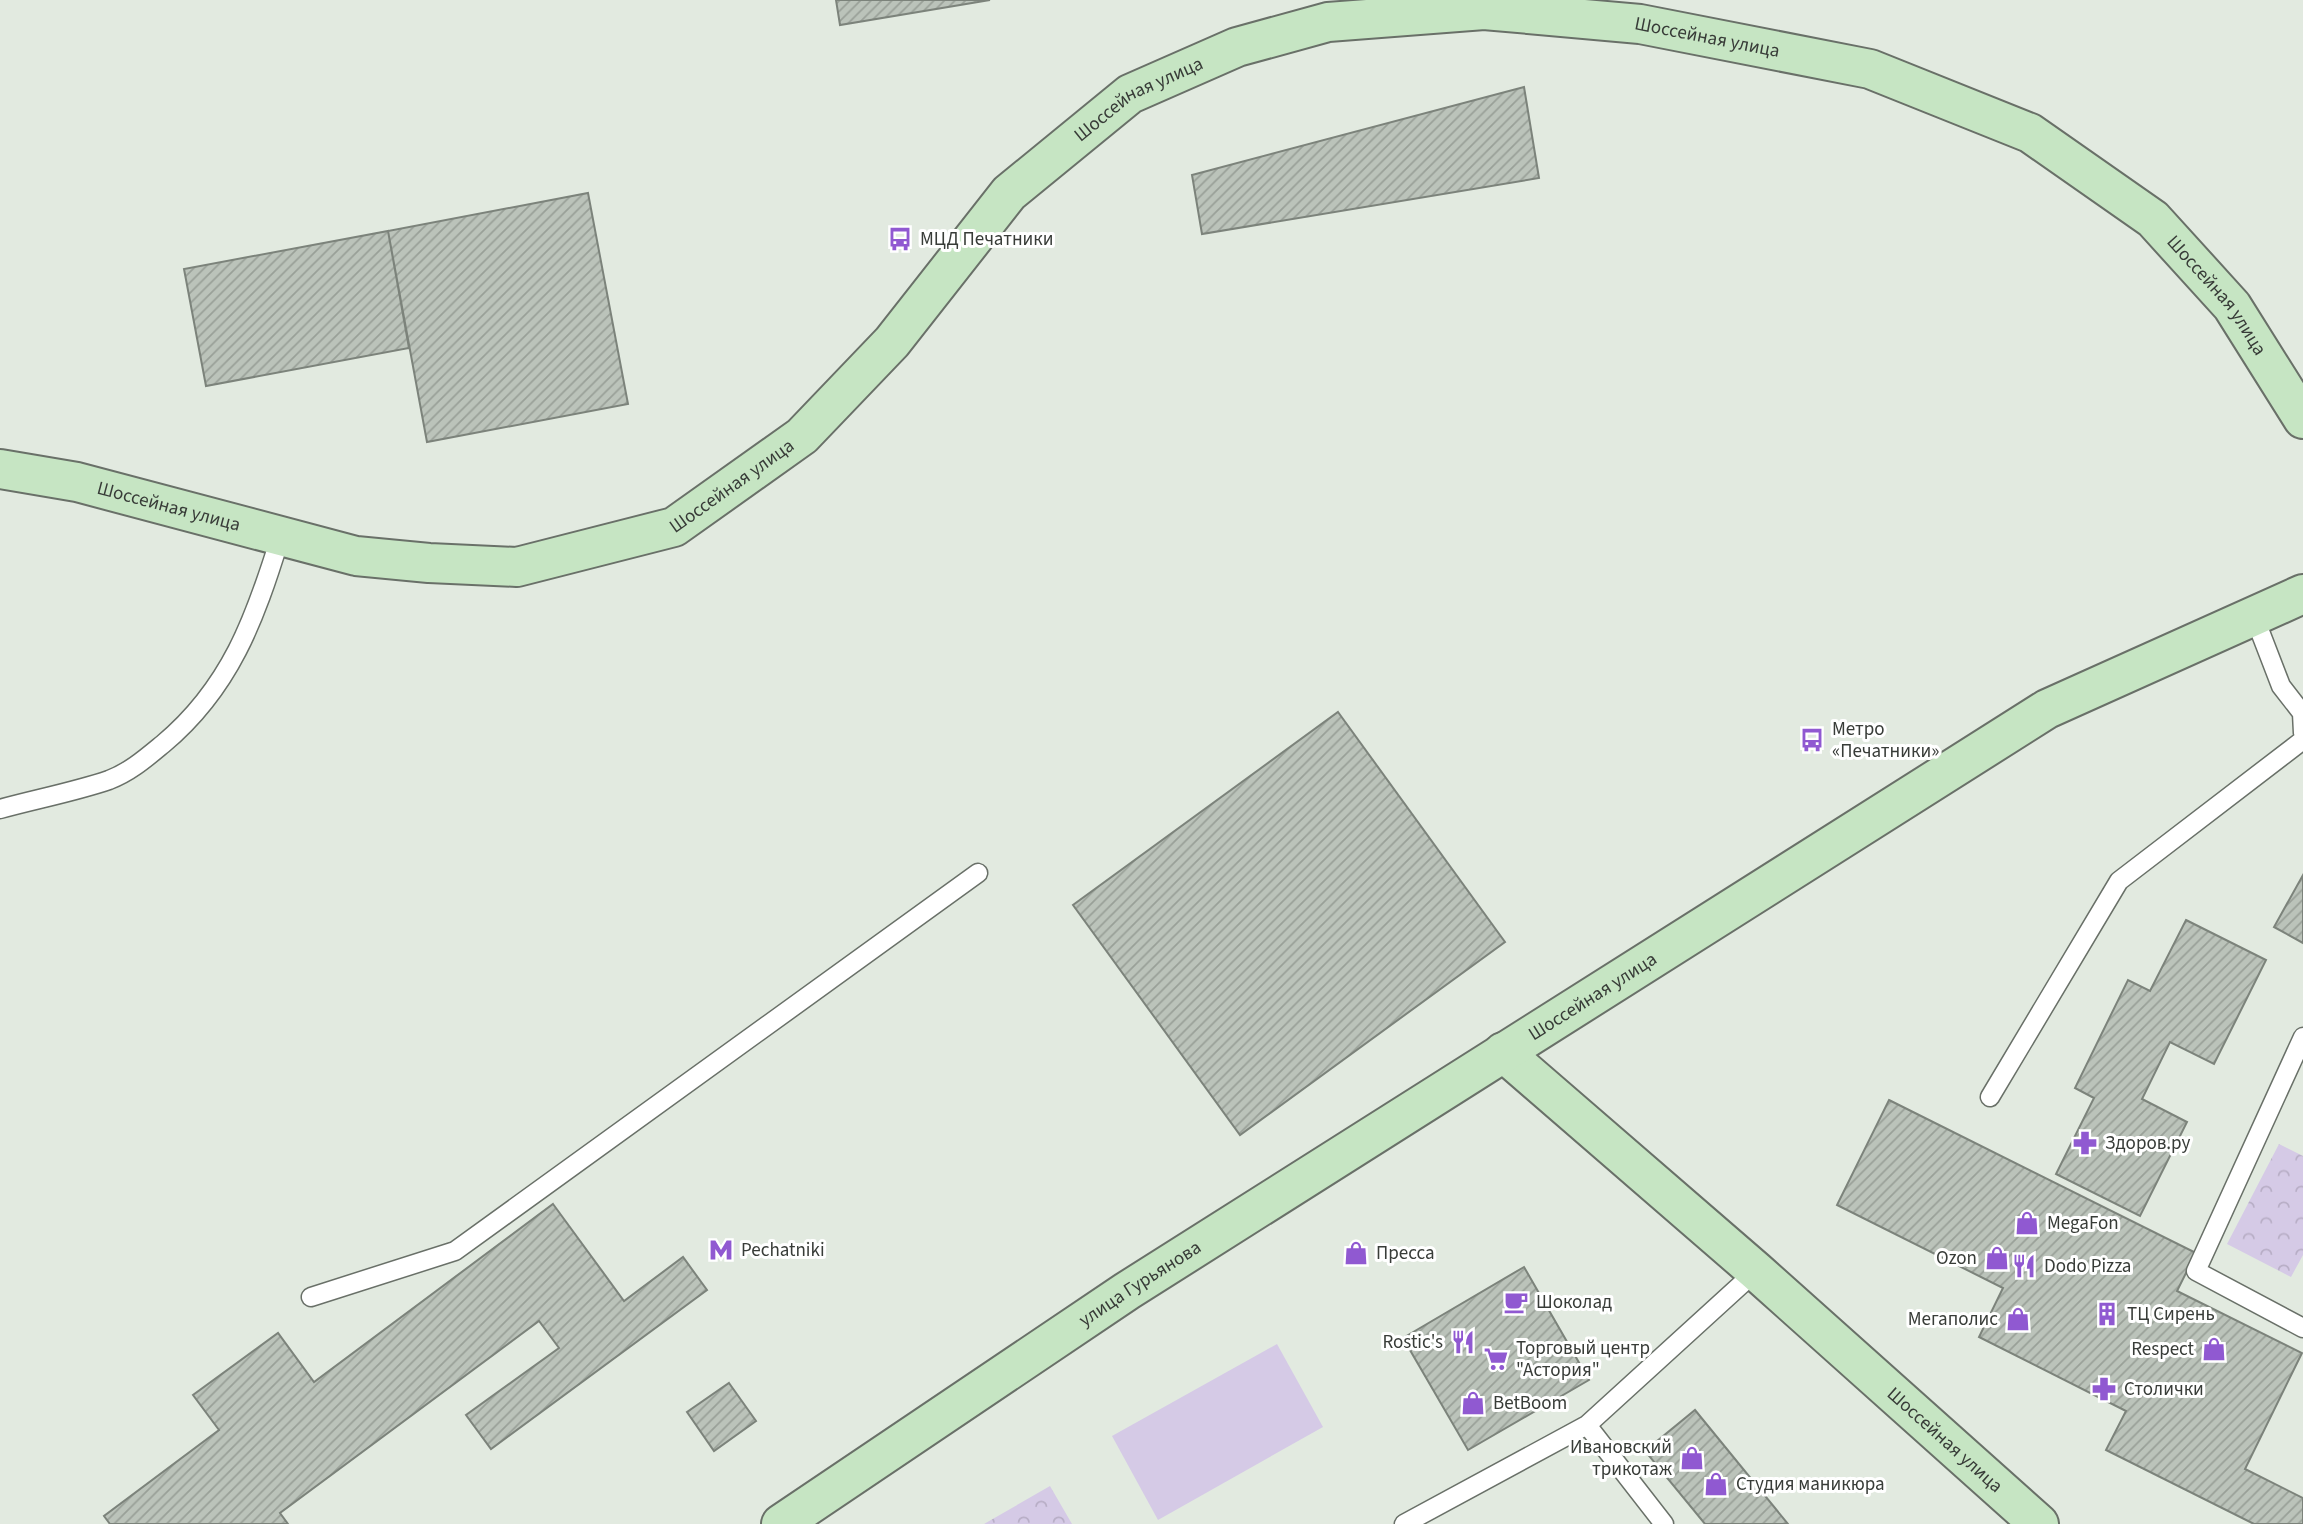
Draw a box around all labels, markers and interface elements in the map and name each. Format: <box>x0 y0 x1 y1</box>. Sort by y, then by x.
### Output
street label: Шоссейная улица <box>1632 10 1782 65</box>
street label: Шоссейная улица <box>1068 50 1207 148</box>
bus stop icon: МЦД Печатники <box>886 225 914 253</box>
place label: МЦД Печатники <box>920 226 1053 253</box>
street label: Шоссейная улица <box>2161 229 2273 361</box>
street label: Шоссейная улица <box>664 432 800 540</box>
street label: Шоссейная улица <box>94 474 243 538</box>
place label: Метро «Печатники» <box>1832 716 1939 765</box>
bus stop icon: Метро «Печатники» <box>1798 726 1826 754</box>
street label: Шоссейная улица <box>1523 946 1662 1047</box>
pharmacy icon: Здоров.ру <box>2071 1129 2099 1157</box>
place label: Здоров.ру <box>2105 1130 2191 1157</box>
shop icon: MegaFon <box>2013 1209 2041 1237</box>
place label: MegaFon <box>2047 1210 2119 1237</box>
street label: улица Гурьянова <box>1073 1234 1206 1333</box>
metro station icon: Pechatniki <box>707 1236 735 1264</box>
place label: Pechatniki <box>741 1237 825 1264</box>
shop icon: Пресса <box>1342 1239 1370 1267</box>
place label: Пресса <box>1376 1240 1435 1267</box>
shop icon: Ozon <box>1983 1244 2011 1272</box>
place label: Ozon <box>1936 1245 1977 1272</box>
restaurant icon: Dodo Pizza <box>2010 1252 2038 1280</box>
place label: Dodo Pizza <box>2044 1253 2131 1280</box>
cafe icon: Шоколад <box>1502 1288 1530 1316</box>
place label: Шоколад <box>1536 1289 1612 1316</box>
building icon: ТЦ Сирень <box>2093 1300 2121 1328</box>
place label: ТЦ Сирень <box>2127 1301 2215 1328</box>
shop icon: Мегаполис <box>2004 1305 2032 1333</box>
place label: Мегаполис <box>1908 1306 1998 1333</box>
restaurant icon: Rostic's <box>1449 1328 1477 1356</box>
place label: Rostic's <box>1382 1329 1443 1356</box>
place label: Торговый центр "Астория" <box>1516 1335 1650 1384</box>
shop icon: Respect <box>2200 1335 2228 1363</box>
place label: Respect <box>2131 1336 2195 1363</box>
supermarket icon: Торговый центр "Астория" <box>1482 1345 1510 1373</box>
pharmacy icon: Столички <box>2090 1375 2118 1403</box>
place label: Столички <box>2124 1376 2204 1403</box>
street label: Шоссейная улица <box>1881 1381 2009 1499</box>
shop icon: BetBoom <box>1459 1389 1487 1417</box>
place label: BetBoom <box>1493 1390 1567 1417</box>
place label: Ивановский трикотаж <box>1570 1434 1672 1483</box>
shop icon: Ивановский трикотаж <box>1678 1444 1706 1472</box>
shop icon: Студия маникюра <box>1702 1470 1730 1498</box>
place label: Студия маникюра <box>1736 1471 1885 1498</box>

